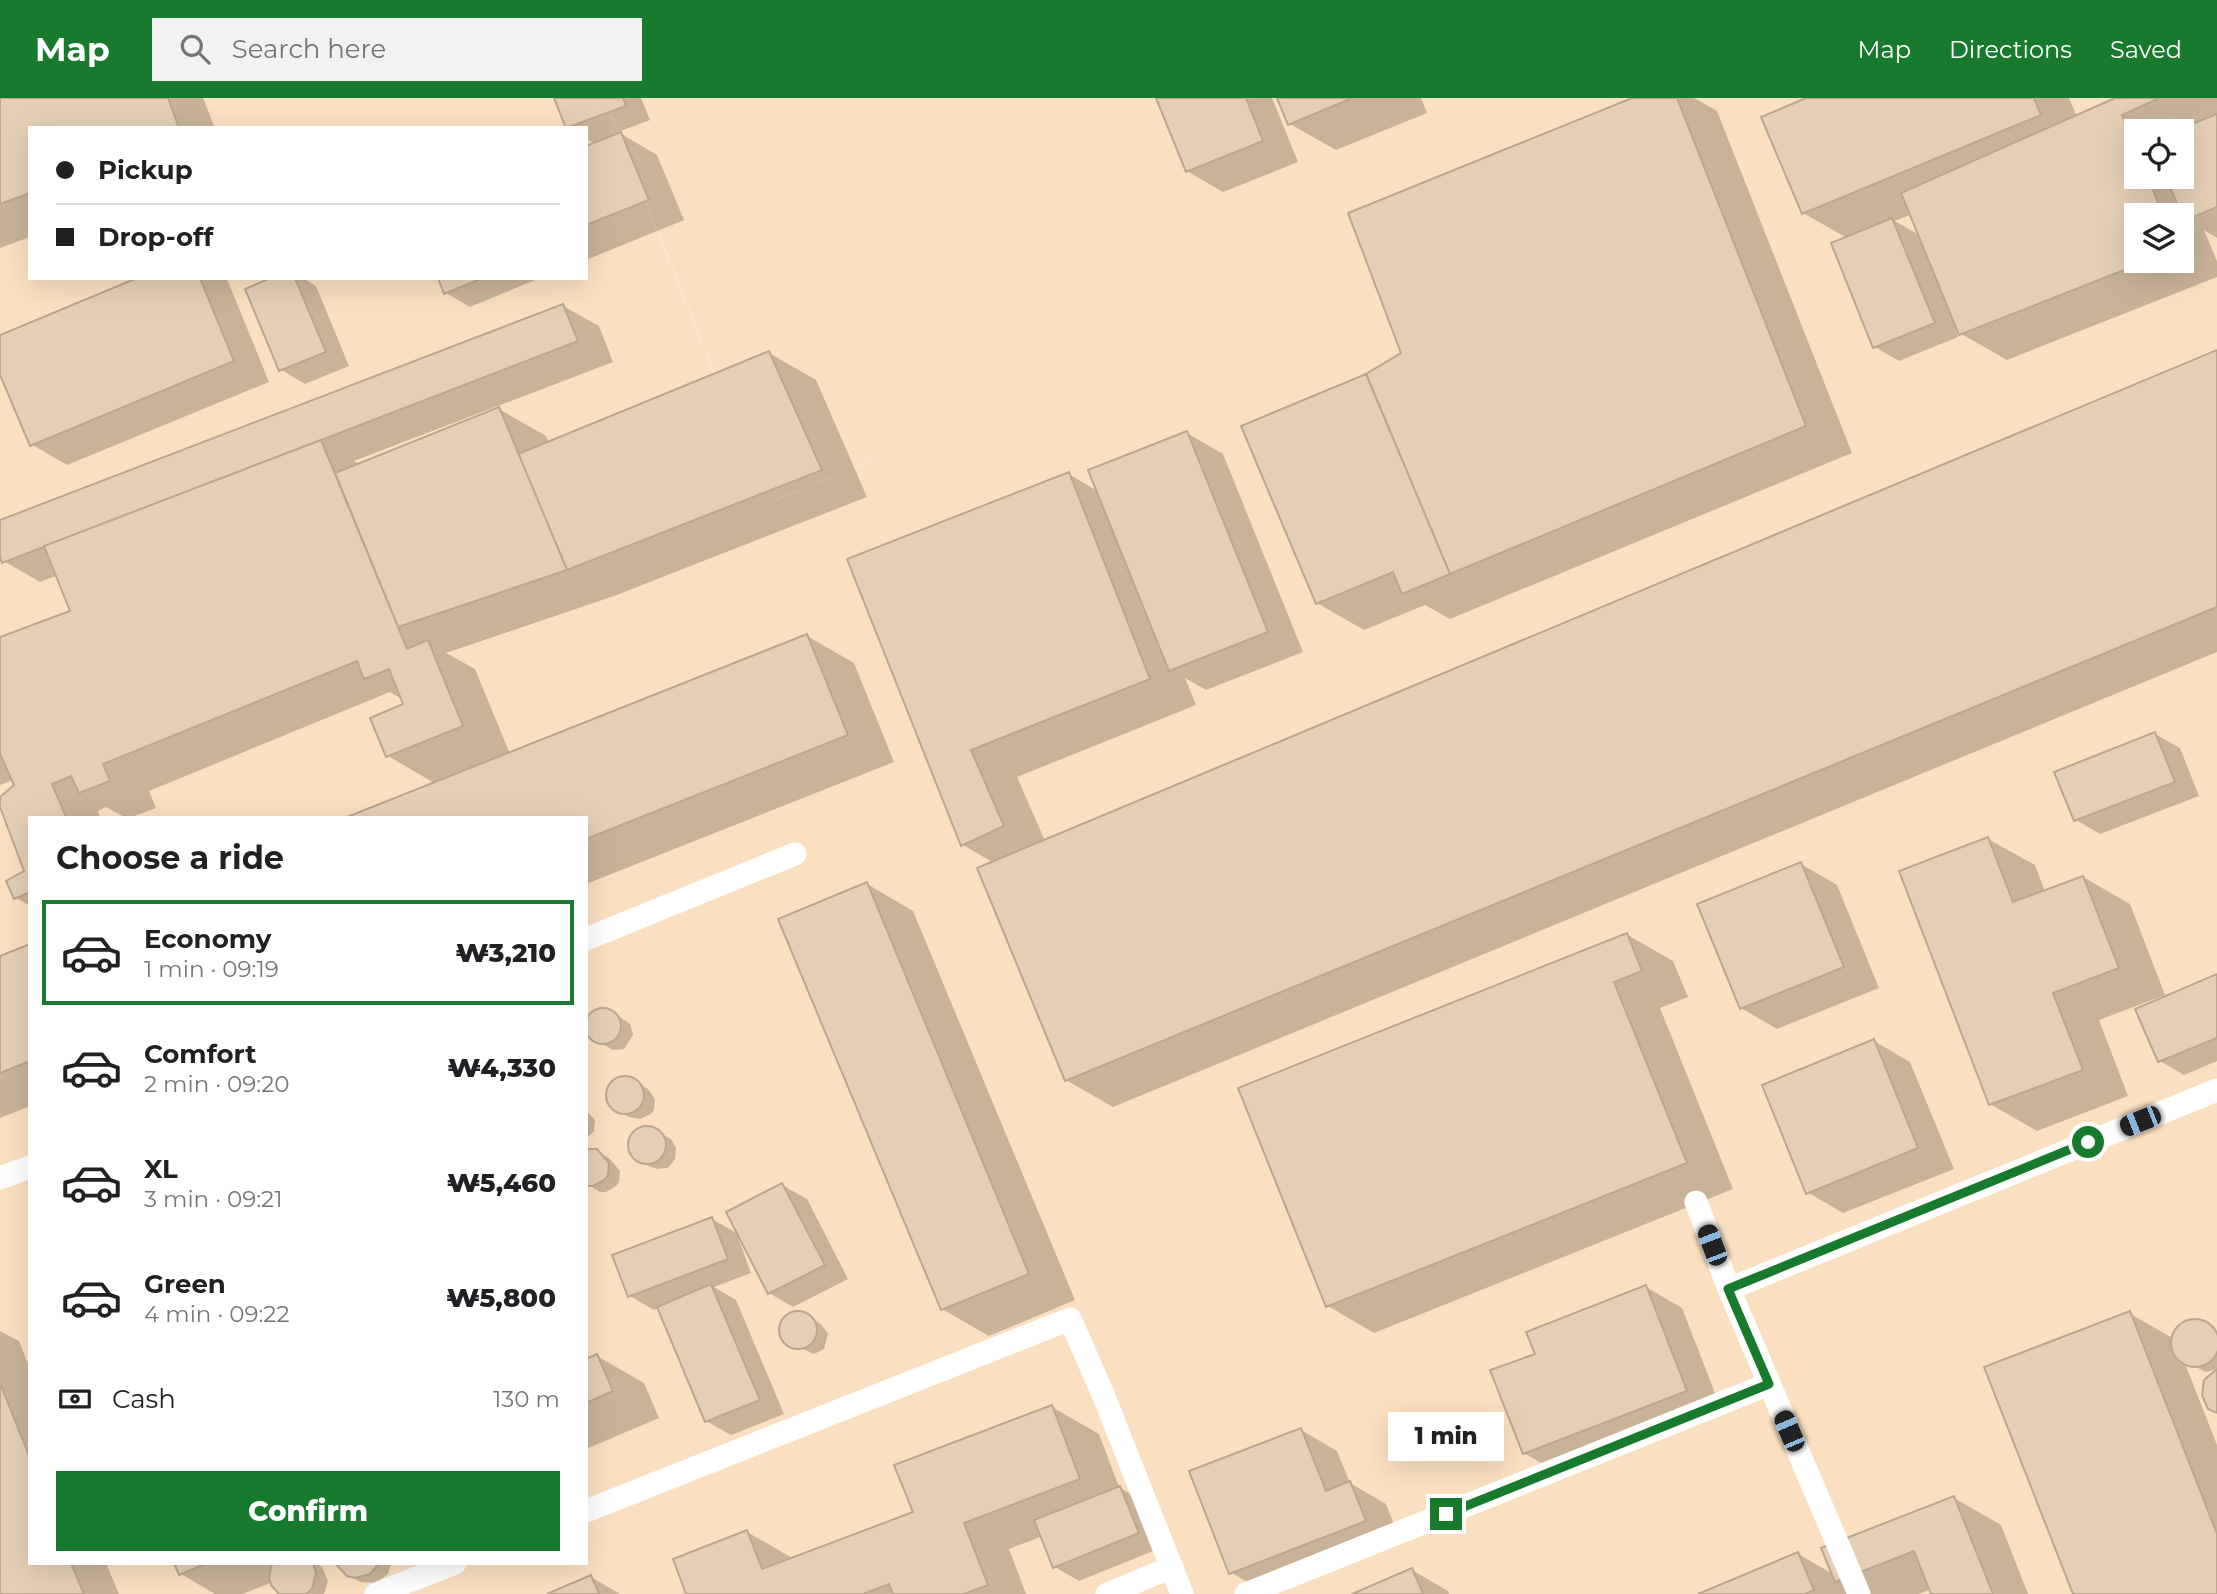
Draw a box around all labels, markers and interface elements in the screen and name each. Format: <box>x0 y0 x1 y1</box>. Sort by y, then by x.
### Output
search box <box>152 18 642 81</box>
text: Map <box>35 29 110 69</box>
icon: search <box>176 30 214 68</box>
text: Search here <box>232 33 386 65</box>
text: Map <box>1858 35 1911 64</box>
text: Directions <box>1949 35 2072 64</box>
text: Saved <box>2110 35 2182 64</box>
map controls <box>2124 119 2194 273</box>
button: locate <box>2124 119 2194 189</box>
text: Pickup <box>98 154 193 186</box>
button: layers <box>2124 203 2194 273</box>
text: Drop-off <box>98 221 213 253</box>
text: Choose a ride <box>56 838 284 877</box>
icon: car <box>60 921 123 984</box>
text: Economy <box>144 923 271 955</box>
text: ₩3,210 <box>456 937 556 969</box>
text: 1 min · 09:19 <box>144 955 279 983</box>
icon: car <box>60 1036 123 1099</box>
text: Comfort <box>144 1038 256 1070</box>
text: ₩4,330 <box>447 1052 556 1084</box>
text: 2 min · 09:20 <box>144 1070 289 1098</box>
car <box>2117 1103 2164 1139</box>
route start <box>2072 1126 2104 1158</box>
icon: car <box>60 1151 123 1214</box>
text: XL <box>144 1153 178 1185</box>
text: ₩5,460 <box>447 1167 556 1199</box>
text: 3 min · 09:21 <box>144 1185 282 1213</box>
car <box>1695 1222 1730 1268</box>
icon: car <box>60 1266 123 1329</box>
text: Green <box>144 1268 226 1300</box>
text: ₩5,800 <box>446 1282 556 1314</box>
text: 4 min · 09:22 <box>144 1300 289 1328</box>
icon: cash <box>56 1380 94 1418</box>
text: Cash <box>112 1383 176 1415</box>
text: 130 m <box>493 1385 560 1413</box>
car <box>1772 1408 1807 1454</box>
callout: 1 min <box>1388 1412 1504 1462</box>
text: 1 min <box>1414 1422 1478 1450</box>
button: Confirm <box>56 1471 560 1551</box>
route end <box>1430 1498 1462 1530</box>

